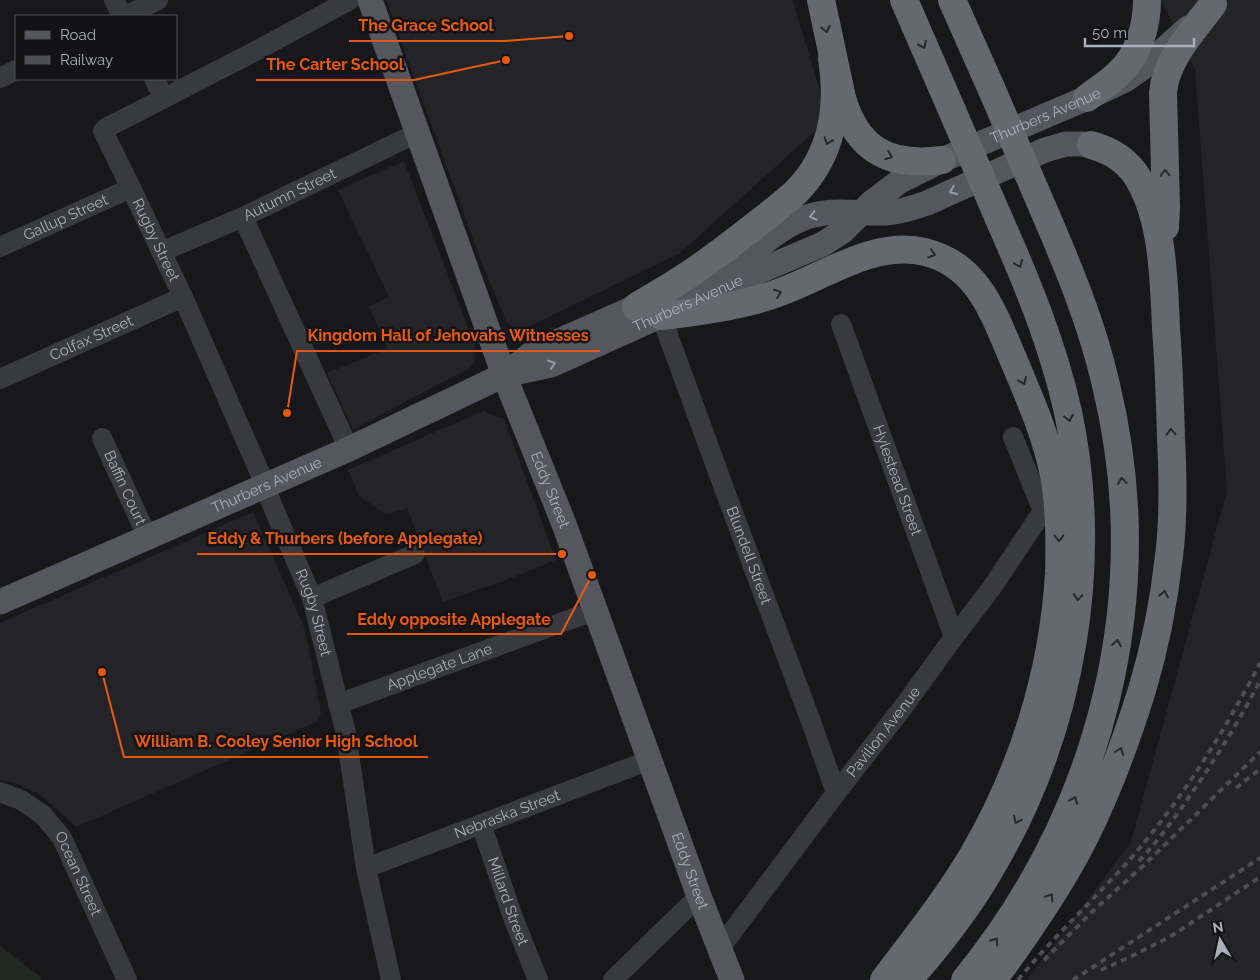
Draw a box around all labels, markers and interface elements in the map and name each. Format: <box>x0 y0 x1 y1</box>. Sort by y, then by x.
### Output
callout: The Grace School <box>349 10 504 41</box>
legend <box>15 15 178 80</box>
scale bar <box>1085 15 1194 47</box>
text: The Grace School <box>358 16 495 35</box>
text: 50 m <box>1092 24 1127 42</box>
one-way arrow <box>821 25 831 34</box>
text: Road <box>60 26 96 44</box>
one-way arrow <box>917 40 928 49</box>
callout: The Carter School <box>256 49 414 80</box>
text: Railway <box>60 51 113 69</box>
text: The Carter School <box>266 55 405 74</box>
street label: Thurbers Avenue <box>987 84 1104 147</box>
one-way arrow <box>823 136 833 145</box>
one-way arrow <box>884 150 893 160</box>
street label: Autumn Street <box>240 164 339 224</box>
one-way arrow <box>1160 168 1170 176</box>
one-way arrow <box>949 185 958 196</box>
street label: Gallup Street <box>21 191 111 244</box>
street label: Rugby Street <box>128 196 183 285</box>
one-way arrow <box>808 210 817 221</box>
one-way arrow <box>927 249 935 259</box>
one-way arrow <box>1012 259 1023 268</box>
street label: Thurbers Avenue <box>630 271 746 336</box>
one-way arrow <box>774 289 782 299</box>
street label: Colfax Street <box>47 312 136 365</box>
callout: Kingdom Hall of Jehovahs Witnesses <box>297 320 600 351</box>
text: Kingdom Hall of Jehovahs Witnesses <box>307 326 589 345</box>
one-way arrow <box>547 360 555 370</box>
one-way arrow <box>1016 376 1027 385</box>
one-way arrow <box>1063 413 1073 422</box>
street label: Hylestead Street <box>869 422 926 538</box>
one-way arrow <box>1166 428 1176 436</box>
street label: Baffin Court <box>100 448 150 528</box>
street label: Eddy Street <box>527 449 574 530</box>
street label: Thurbers Avenue <box>209 453 325 517</box>
one-way arrow <box>1117 477 1128 485</box>
street label: Blundell Street <box>723 504 775 607</box>
callout: Eddy & Thurbers (before Applegate) <box>197 523 494 554</box>
text: Eddy & Thurbers (before Applegate) <box>208 529 482 548</box>
one-way arrow <box>1054 535 1065 543</box>
street label: Rugby Street <box>292 566 335 658</box>
one-way arrow <box>1158 590 1168 599</box>
one-way arrow <box>1073 593 1084 601</box>
callout: Eddy opposite Applegate <box>347 603 561 634</box>
text: Eddy opposite Applegate <box>357 610 551 629</box>
one-way arrow <box>1111 639 1122 647</box>
street label: Applegate Lane <box>384 640 495 694</box>
street label: Pavilion Avenue <box>843 683 924 781</box>
callout: William B. Cooley Senior High School <box>124 726 428 757</box>
text: William B. Cooley Senior High School <box>134 732 419 751</box>
one-way arrow <box>1114 747 1124 755</box>
street label: Nebraska Street <box>452 786 563 843</box>
one-way arrow <box>1068 796 1078 805</box>
one-way arrow <box>1013 815 1023 824</box>
street label: Ocean Street <box>51 827 105 918</box>
street label: Eddy Street <box>668 830 712 912</box>
street label: Millard Street <box>484 855 532 948</box>
one-way arrow <box>1044 893 1054 902</box>
north arrow <box>1195 915 1245 965</box>
text: N <box>1211 918 1224 936</box>
one-way arrow <box>989 938 998 947</box>

